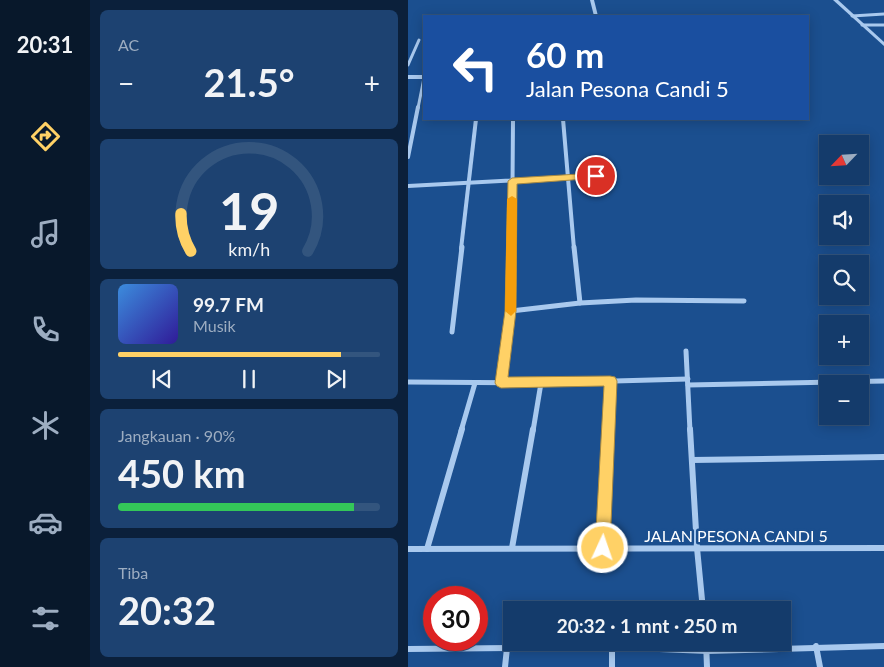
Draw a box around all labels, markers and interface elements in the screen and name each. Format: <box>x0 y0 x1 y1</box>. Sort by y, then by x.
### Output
text: 20:31 <box>17 31 73 58</box>
text: 60 m <box>526 33 604 75</box>
text: AC <box>118 35 139 54</box>
icon: left <box>443 35 508 100</box>
text: 21.5° <box>204 59 294 105</box>
text: − <box>118 66 134 100</box>
text: + <box>364 66 380 100</box>
text: Jalan Pesona Candi 5 <box>526 75 729 102</box>
icon: directions <box>28 119 63 154</box>
north arrow <box>819 135 869 185</box>
map controls <box>819 135 869 425</box>
pin <box>575 155 617 197</box>
icon: arrive <box>582 162 610 190</box>
text: 19 <box>219 179 279 241</box>
button: sound <box>819 195 869 245</box>
icon: music <box>28 216 63 251</box>
text: km/h <box>228 238 270 260</box>
button: search <box>819 255 869 305</box>
text: 99.7 FM <box>193 293 264 316</box>
icon: phone <box>28 312 63 347</box>
button: + <box>819 315 869 365</box>
text: Musik <box>193 316 236 335</box>
icon: previous <box>148 365 176 393</box>
icon: pause <box>235 365 263 393</box>
icon: next <box>322 365 350 393</box>
button: − <box>819 375 869 425</box>
icon: climate <box>28 408 63 443</box>
text: Jangkauan · 90% <box>118 426 235 445</box>
text: 450 km <box>118 450 246 496</box>
icon: car <box>28 505 63 540</box>
position arrow <box>576 521 628 573</box>
street label: JALAN PESONA CANDI 5 <box>644 526 828 545</box>
text: Tiba <box>118 563 148 582</box>
speed limit sign: 30 <box>423 586 488 651</box>
text: 20:32 <box>118 587 216 633</box>
icon: filters <box>28 601 63 636</box>
text: 20:32 · 1 mnt · 250 m <box>557 614 737 637</box>

